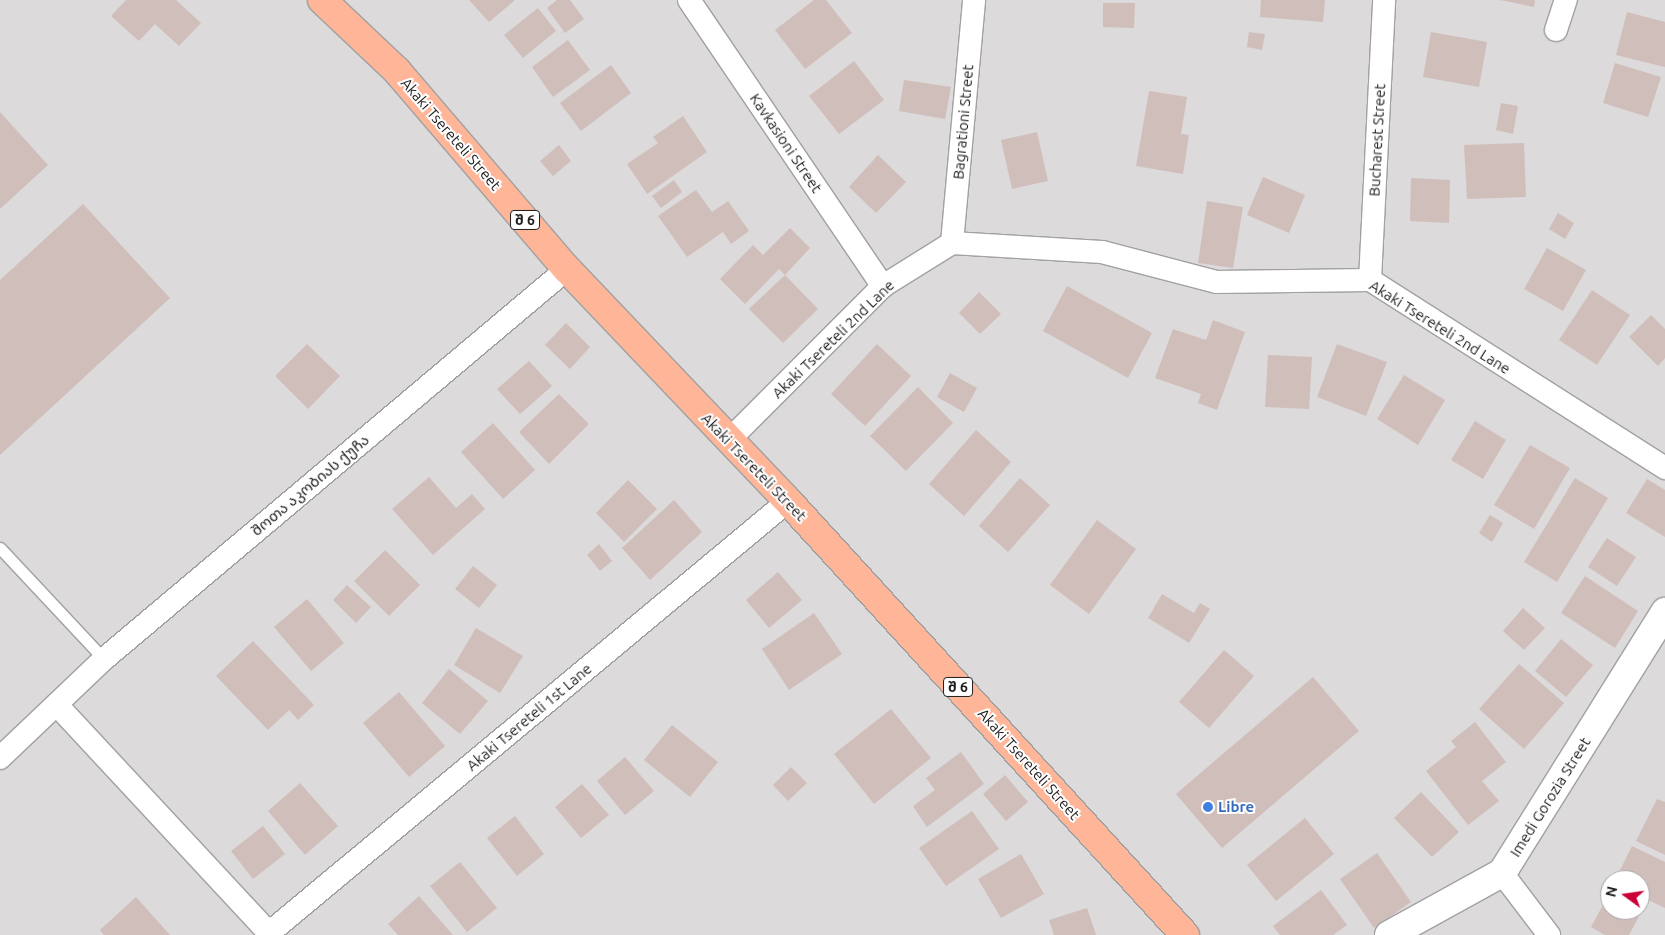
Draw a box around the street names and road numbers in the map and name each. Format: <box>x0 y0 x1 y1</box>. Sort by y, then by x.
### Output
street label: Bagrationi Street <box>949 64 977 180</box>
street label: Akaki Tsereteli Street <box>397 74 505 194</box>
street label: Bucharest Street <box>1365 83 1389 197</box>
street label: Kavkasioni Street <box>746 90 826 196</box>
road number: შ 6 <box>510 208 540 232</box>
street label: Akaki Tsereteli 2nd Lane <box>768 276 898 402</box>
street label: Akaki Tsereteli 2nd Lane <box>1366 276 1514 378</box>
street label: Akaki Tsereteli Street <box>698 409 810 525</box>
street label: შოთა აკობიას ქუჩა <box>247 430 373 540</box>
street label: Akaki Tsereteli 1st Lane <box>463 659 595 775</box>
road number: შ 6 <box>943 676 973 699</box>
street label: Akaki Tsereteli Street <box>974 705 1084 823</box>
street label: Imedi Gorozia Street <box>1506 734 1594 860</box>

